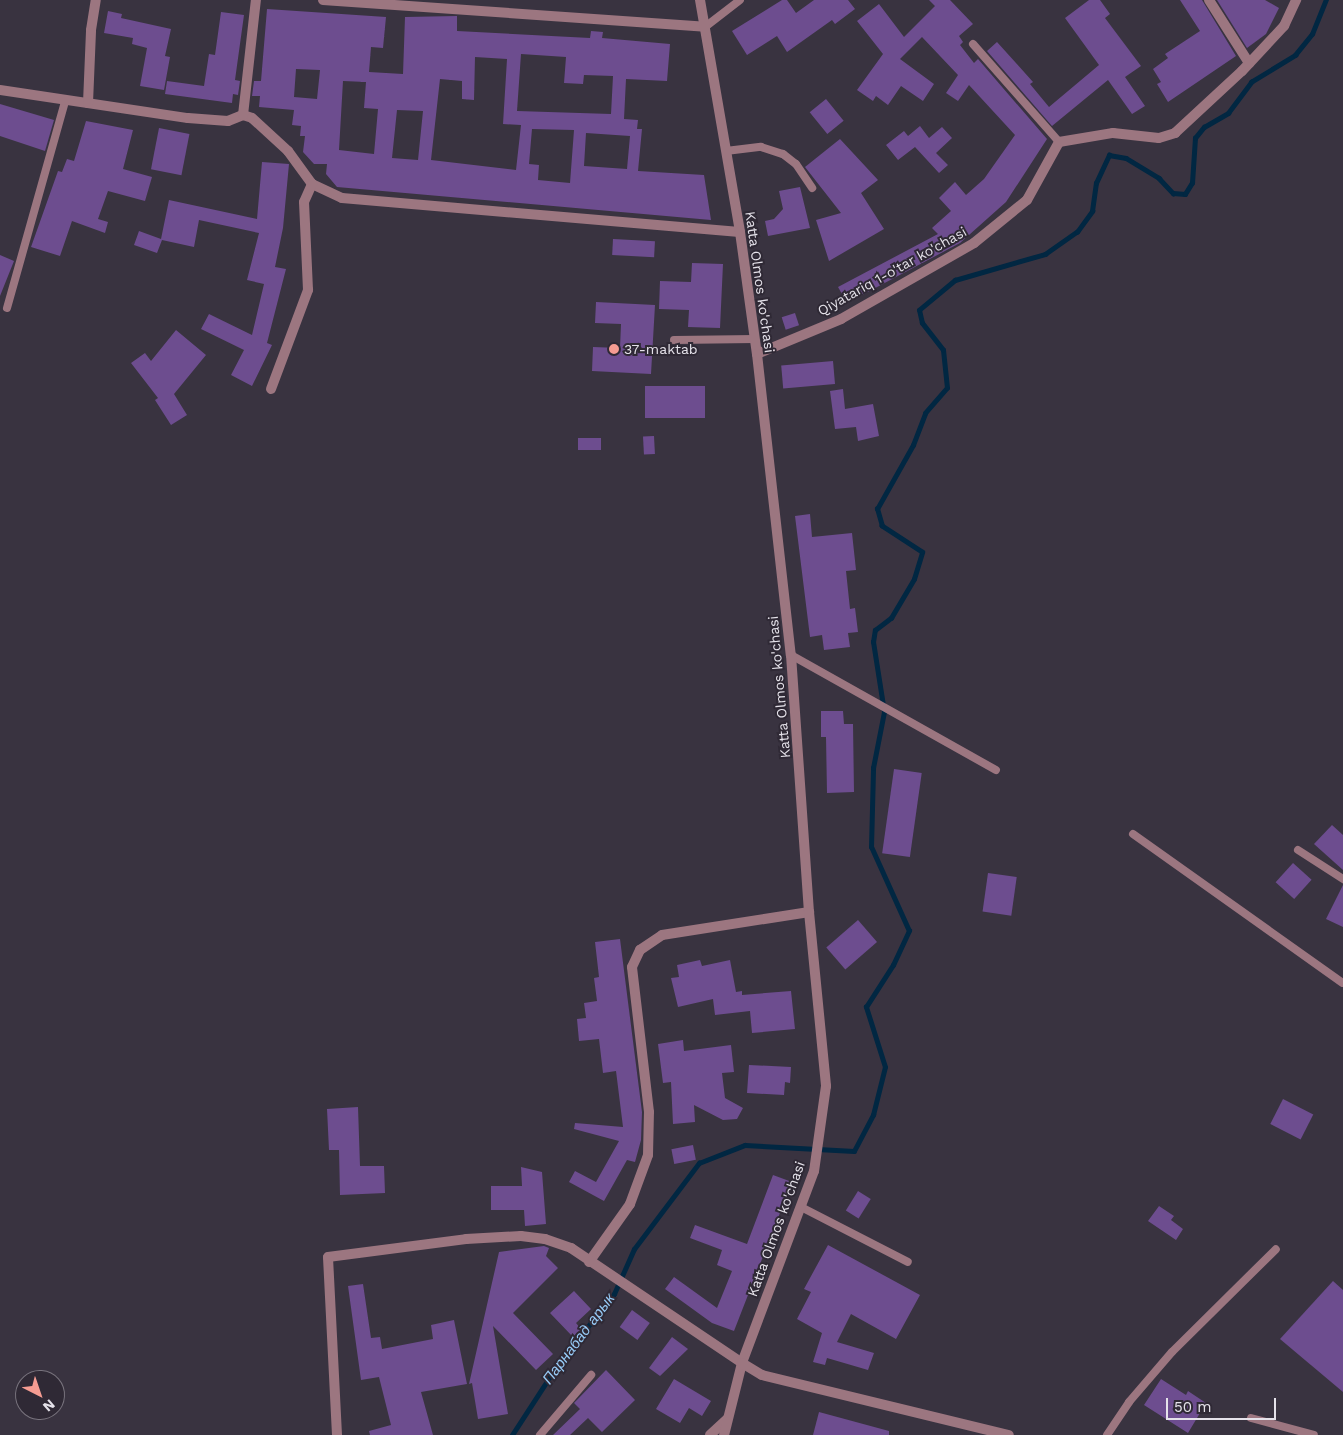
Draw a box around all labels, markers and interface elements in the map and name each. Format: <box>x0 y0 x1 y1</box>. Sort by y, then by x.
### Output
street label: Katta Olmos ko'chasi <box>742 210 778 354</box>
street label: Qiyatariq 1-o'tar ko'chasi <box>814 223 970 319</box>
place label: 37-maktab <box>624 341 698 357</box>
marker: 37-maktab <box>608 343 620 355</box>
street label: Katta Olmos ko'chasi <box>764 615 794 759</box>
street label: Katta Olmos ko'chasi <box>744 1159 808 1299</box>
water label: Парнабад арык <box>539 1290 619 1388</box>
north arrow <box>15 1370 65 1420</box>
scale bar <box>1168 1388 1278 1420</box>
text: N <box>40 1396 58 1415</box>
text: 50 m <box>1174 1398 1211 1416</box>

